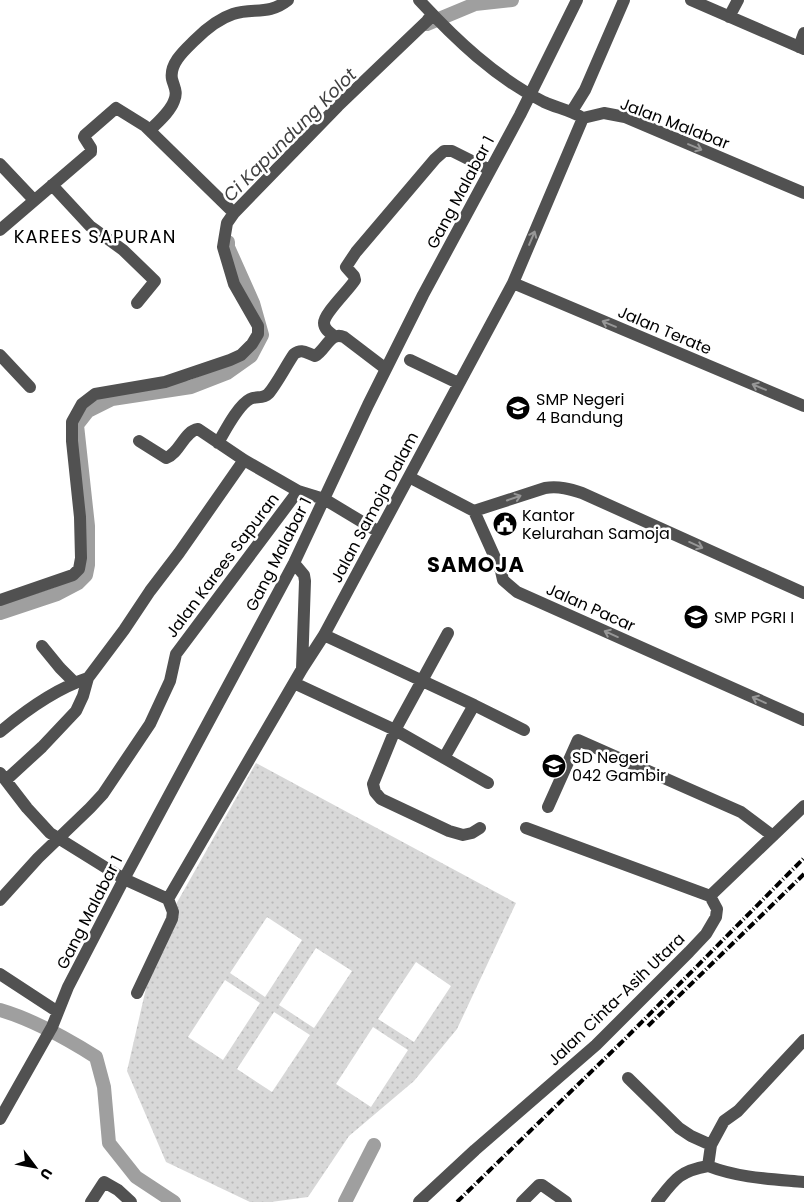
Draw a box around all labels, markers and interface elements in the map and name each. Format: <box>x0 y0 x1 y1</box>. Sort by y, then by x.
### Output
water label: Ci Kapundung Kolot <box>217 62 362 207</box>
street label: Jalan Malabar <box>617 92 733 155</box>
street label: Gang Malabar 1 <box>421 132 500 253</box>
one-way arrow <box>687 142 702 152</box>
district label: KAREES SAPURAN <box>14 224 176 249</box>
one-way arrow <box>527 231 537 246</box>
street label: Jalan Terate <box>614 300 715 361</box>
one-way arrow <box>602 318 617 328</box>
one-way arrow <box>752 382 767 391</box>
place label: SMP Negeri 4 Bandung <box>536 388 625 429</box>
school or university icon: SMP Negeri 4 Bandung <box>505 395 531 421</box>
street label: Jalan Samoja Dalam <box>325 428 424 587</box>
street label: Jalan Karees Sapuran <box>160 488 284 642</box>
street label: Gang Malabar 1 <box>240 493 317 615</box>
one-way arrow <box>506 493 521 502</box>
place label: Kantor Kelurahan Samoja <box>522 504 670 545</box>
public building icon: Kantor Kelurahan Samoja <box>492 511 518 537</box>
one-way arrow <box>688 540 703 550</box>
district label: SAMOJA <box>427 550 525 579</box>
street label: Jalan Pacar <box>543 578 639 637</box>
school or university icon: SMP PGRI I <box>683 604 709 630</box>
place label: SMP PGRI I <box>714 606 794 629</box>
one-way arrow <box>604 628 619 638</box>
one-way arrow <box>752 695 767 704</box>
place label: SD Negeri 042 Gambir <box>572 746 666 787</box>
school or university icon: SD Negeri 042 Gambir <box>541 753 567 779</box>
street label: Gang Malabar 1 <box>51 851 128 973</box>
street label: Jalan Cinta-Asih Utara <box>543 928 690 1071</box>
north arrow <box>10 1142 60 1192</box>
text: U <box>35 1164 57 1183</box>

